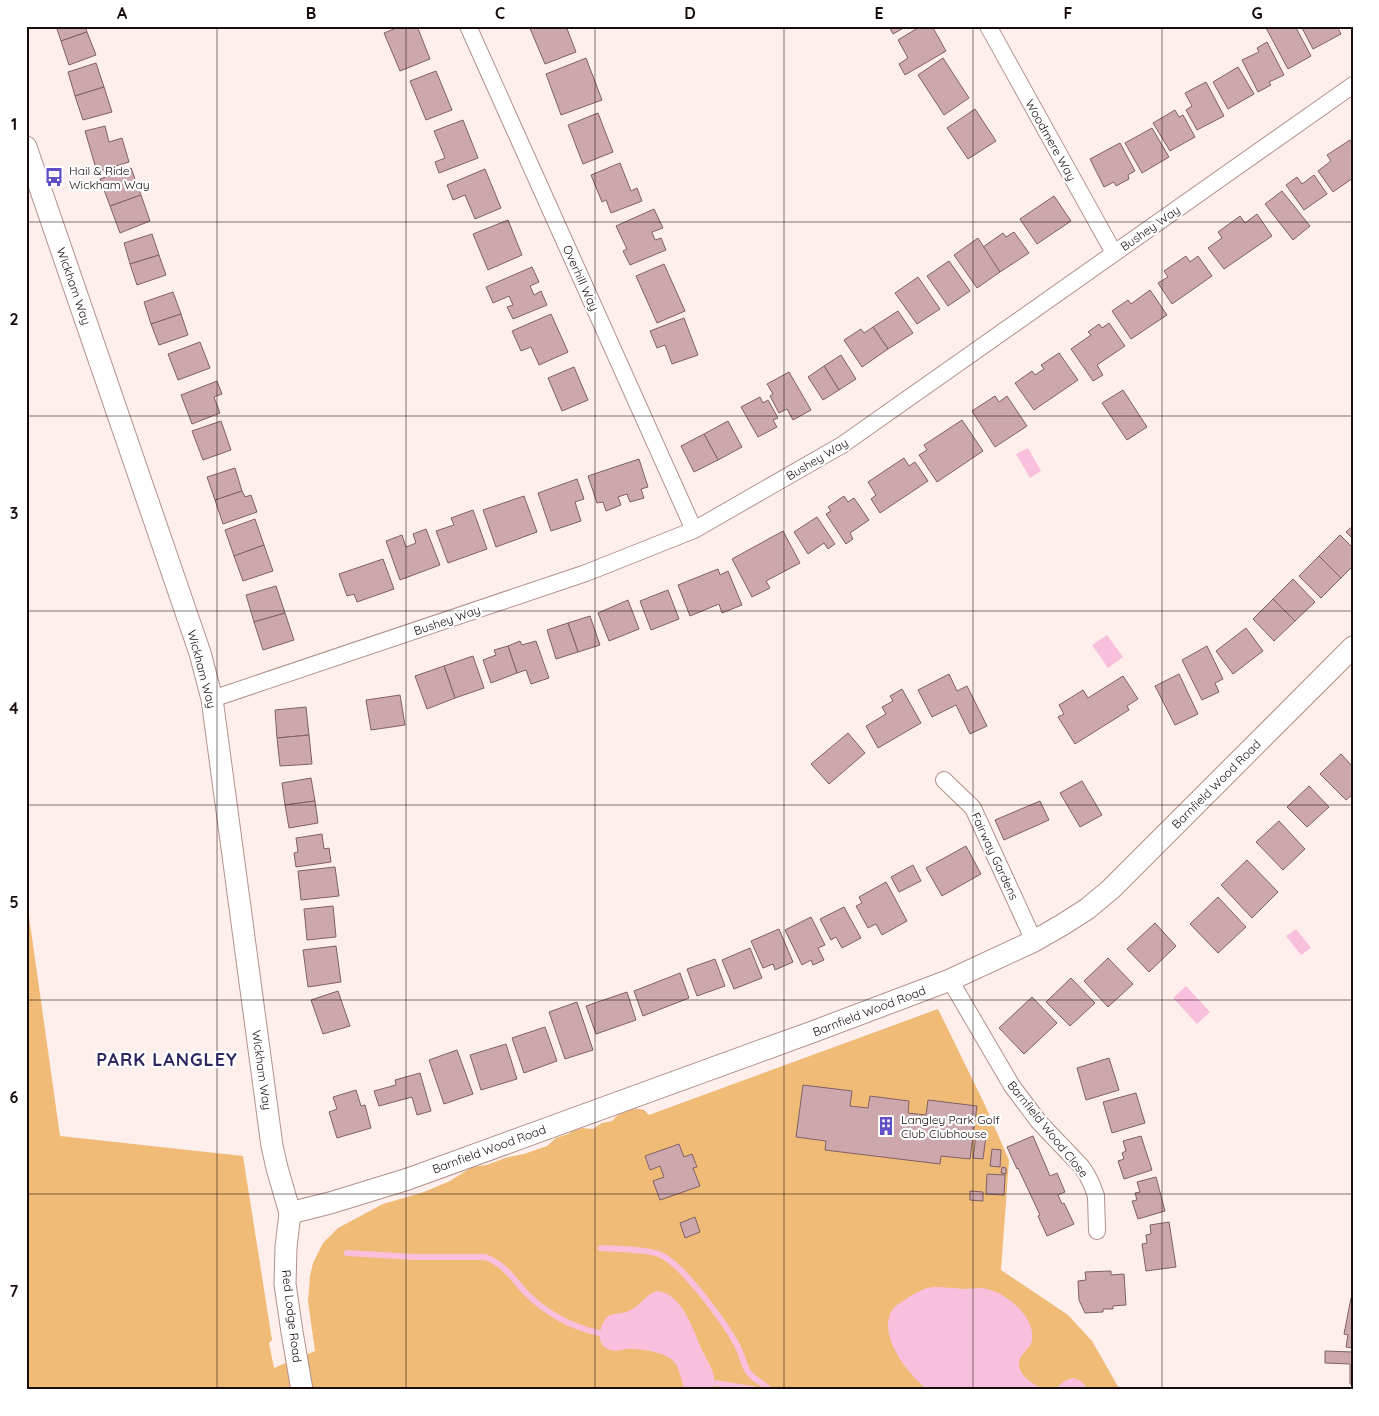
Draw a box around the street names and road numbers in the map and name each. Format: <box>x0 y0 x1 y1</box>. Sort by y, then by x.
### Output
street label: Woodmere Way <box>1022 97 1080 183</box>
street label: Bushey Way <box>1117 202 1183 254</box>
street label: Overhill Way <box>560 243 602 313</box>
street label: Wickham Way <box>54 245 94 327</box>
street label: Bushey Way <box>783 435 851 483</box>
street label: Bushey Way <box>412 602 482 638</box>
street label: Wickham Way <box>184 628 220 710</box>
street label: Barnfield Wood Road <box>1168 736 1264 832</box>
street label: Fairway Gardens <box>968 810 1022 902</box>
street label: Barnfield Wood Road <box>810 983 928 1039</box>
street label: Wickham Way <box>249 1029 275 1111</box>
street label: Barnfield Wood Close <box>1004 1078 1092 1181</box>
street label: Barnfield Wood Road <box>430 1121 548 1177</box>
street label: Red Lodge Road <box>279 1269 305 1363</box>

